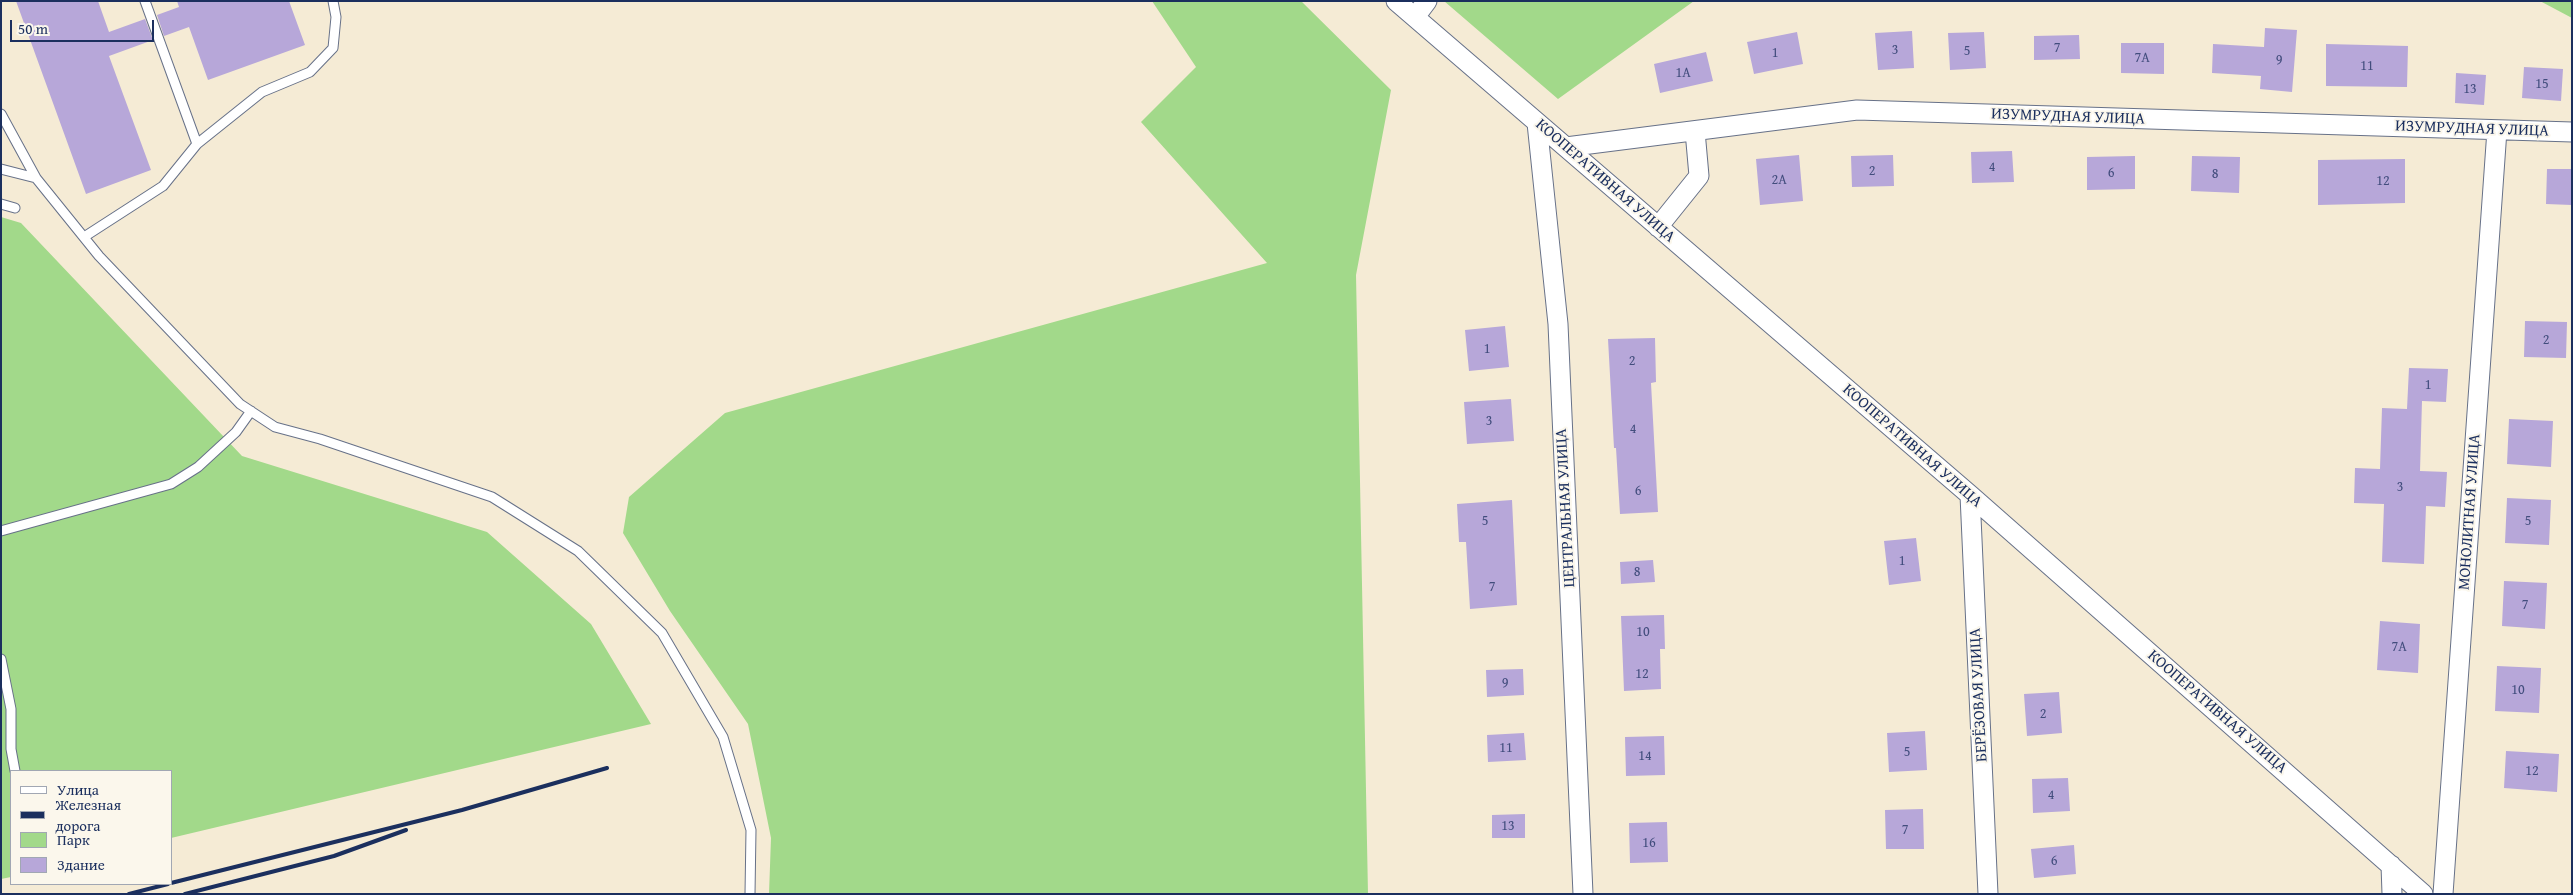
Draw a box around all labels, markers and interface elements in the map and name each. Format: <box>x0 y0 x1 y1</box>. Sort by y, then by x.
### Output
scale bar <box>12 10 156 42</box>
text: 50 m <box>18 18 48 39</box>
house number: 7 <box>2054 40 2060 56</box>
house number: 3 <box>1892 42 1898 58</box>
house number: 5 <box>1964 43 1970 59</box>
house number: 1 <box>1772 45 1778 61</box>
house number: 7А <box>2134 50 2150 66</box>
house number: 9 <box>2276 52 2282 68</box>
house number: 11 <box>2360 58 2374 74</box>
house number: 1А <box>1675 65 1691 81</box>
house number: 15 <box>2535 76 2549 92</box>
house number: 13 <box>2463 81 2477 97</box>
street label: ИЗУМРУДНАЯ УЛИЦА <box>1991 105 2145 129</box>
street label: КООПЕРАТИВНАЯ УЛИЦА <box>1531 115 1679 247</box>
street label: ИЗУМРУДНАЯ УЛИЦА <box>2395 117 2549 141</box>
house number: 4 <box>1989 159 1995 175</box>
house number: 2 <box>1869 163 1875 179</box>
house number: 6 <box>2108 165 2114 181</box>
house number: 8 <box>2212 166 2218 182</box>
house number: 2А <box>1771 172 1787 188</box>
house number: 12 <box>2376 173 2390 189</box>
house number: 2 <box>2543 332 2549 348</box>
house number: 1 <box>1484 341 1490 357</box>
house number: 2 <box>1629 353 1635 369</box>
house number: 1 <box>2425 377 2431 393</box>
street label: КООПЕРАТИВНАЯ УЛИЦА <box>1838 380 1986 512</box>
house number: 3 <box>1486 413 1492 429</box>
house number: 4 <box>1630 421 1636 437</box>
street label: ЦЕНТРАЛЬНАЯ УЛИЦА <box>1552 428 1580 588</box>
street label: МОНОЛИТНАЯ УЛИЦА <box>2455 433 2485 591</box>
house number: 3 <box>2397 479 2403 495</box>
house number: 6 <box>1635 483 1641 499</box>
house number: 5 <box>1482 513 1488 529</box>
house number: 5 <box>2525 513 2531 529</box>
house number: 1 <box>1899 553 1905 569</box>
house number: 8 <box>1634 564 1640 580</box>
house number: 7 <box>1489 579 1495 595</box>
house number: 7 <box>2522 597 2528 613</box>
house number: 10 <box>1636 624 1650 640</box>
street label: БЕРЁЗОВАЯ УЛИЦА <box>1966 627 1992 763</box>
house number: 7А <box>2391 639 2407 655</box>
street label: КООПЕРАТИВНАЯ УЛИЦА <box>2143 646 2291 778</box>
house number: 12 <box>1635 666 1649 682</box>
house number: 9 <box>1502 675 1508 691</box>
house number: 10 <box>2511 682 2525 698</box>
house number: 2 <box>2040 706 2046 722</box>
house number: 11 <box>1499 740 1513 756</box>
house number: 5 <box>1904 744 1910 760</box>
house number: 14 <box>1638 748 1652 764</box>
house number: 12 <box>2525 763 2539 779</box>
legend <box>10 770 172 885</box>
text: Улица <box>57 779 99 800</box>
house number: 4 <box>2048 787 2054 803</box>
text: Железная дорога <box>55 794 121 836</box>
house number: 13 <box>1501 818 1515 834</box>
house number: 7 <box>1902 822 1908 838</box>
text: Парк <box>57 829 90 850</box>
house number: 16 <box>1642 835 1656 851</box>
house number: 6 <box>2051 853 2057 869</box>
text: Здание <box>57 854 105 875</box>

